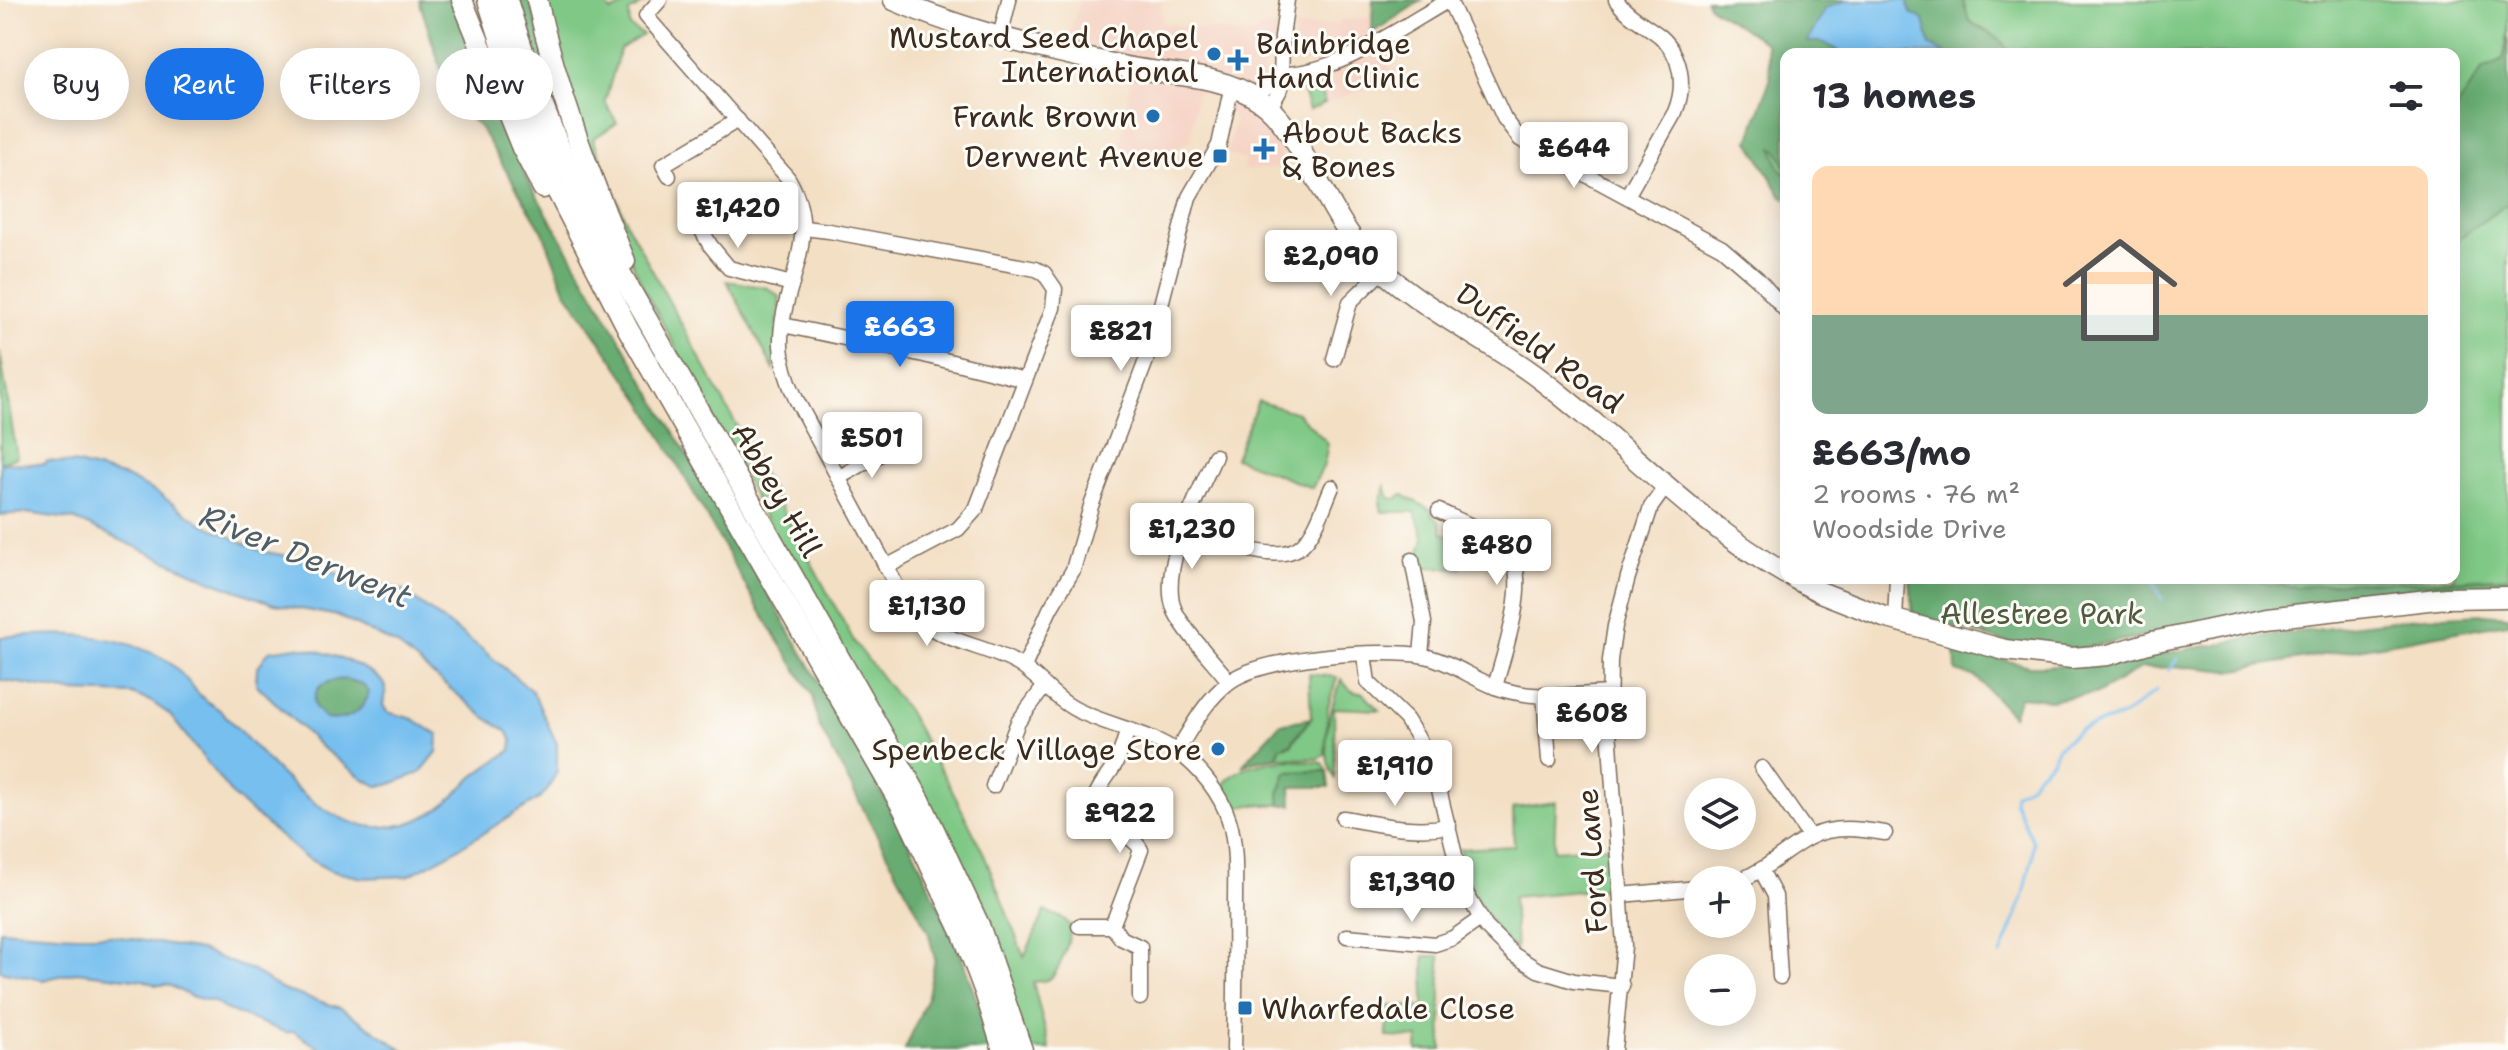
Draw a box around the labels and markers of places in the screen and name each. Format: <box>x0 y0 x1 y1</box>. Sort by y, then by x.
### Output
place label: Mustard Seed Chapel International <box>889 17 1198 92</box>
place label: Bainbridge Hand Clinic <box>1256 23 1420 98</box>
marker: Mustard Seed Chapel International <box>1205 45 1223 63</box>
marker: Bainbridge Hand Clinic <box>1227 49 1249 71</box>
place label: Frank Brown <box>953 96 1137 137</box>
marker: Frank Brown <box>1144 107 1162 125</box>
place label: About Backs & Bones <box>1282 112 1462 187</box>
pin: £644 <box>1527 122 1621 190</box>
place label: Derwent Avenue <box>965 136 1204 177</box>
marker: About Backs & Bones <box>1253 138 1275 160</box>
marker: Derwent Avenue <box>1211 147 1229 165</box>
pin: £1,420 <box>673 182 803 250</box>
pin: £2,090 <box>1266 230 1396 298</box>
pin: £663 <box>853 301 947 369</box>
pin: £821 <box>1074 305 1168 373</box>
pin: £501 <box>825 412 919 480</box>
pin: £1,230 <box>1127 503 1257 571</box>
pin: £480 <box>1450 519 1544 587</box>
pin: £1,130 <box>862 580 992 648</box>
pin: £608 <box>1545 687 1639 755</box>
place label: Spenbeck Village Store <box>872 729 1202 770</box>
marker: Spenbeck Village Store <box>1209 740 1227 758</box>
pin: £1,910 <box>1330 740 1460 808</box>
pin: £922 <box>1073 787 1167 855</box>
pin: £1,390 <box>1347 856 1477 924</box>
place label: Wharfedale Close <box>1261 988 1515 1029</box>
marker: Wharfedale Close <box>1236 999 1254 1017</box>

